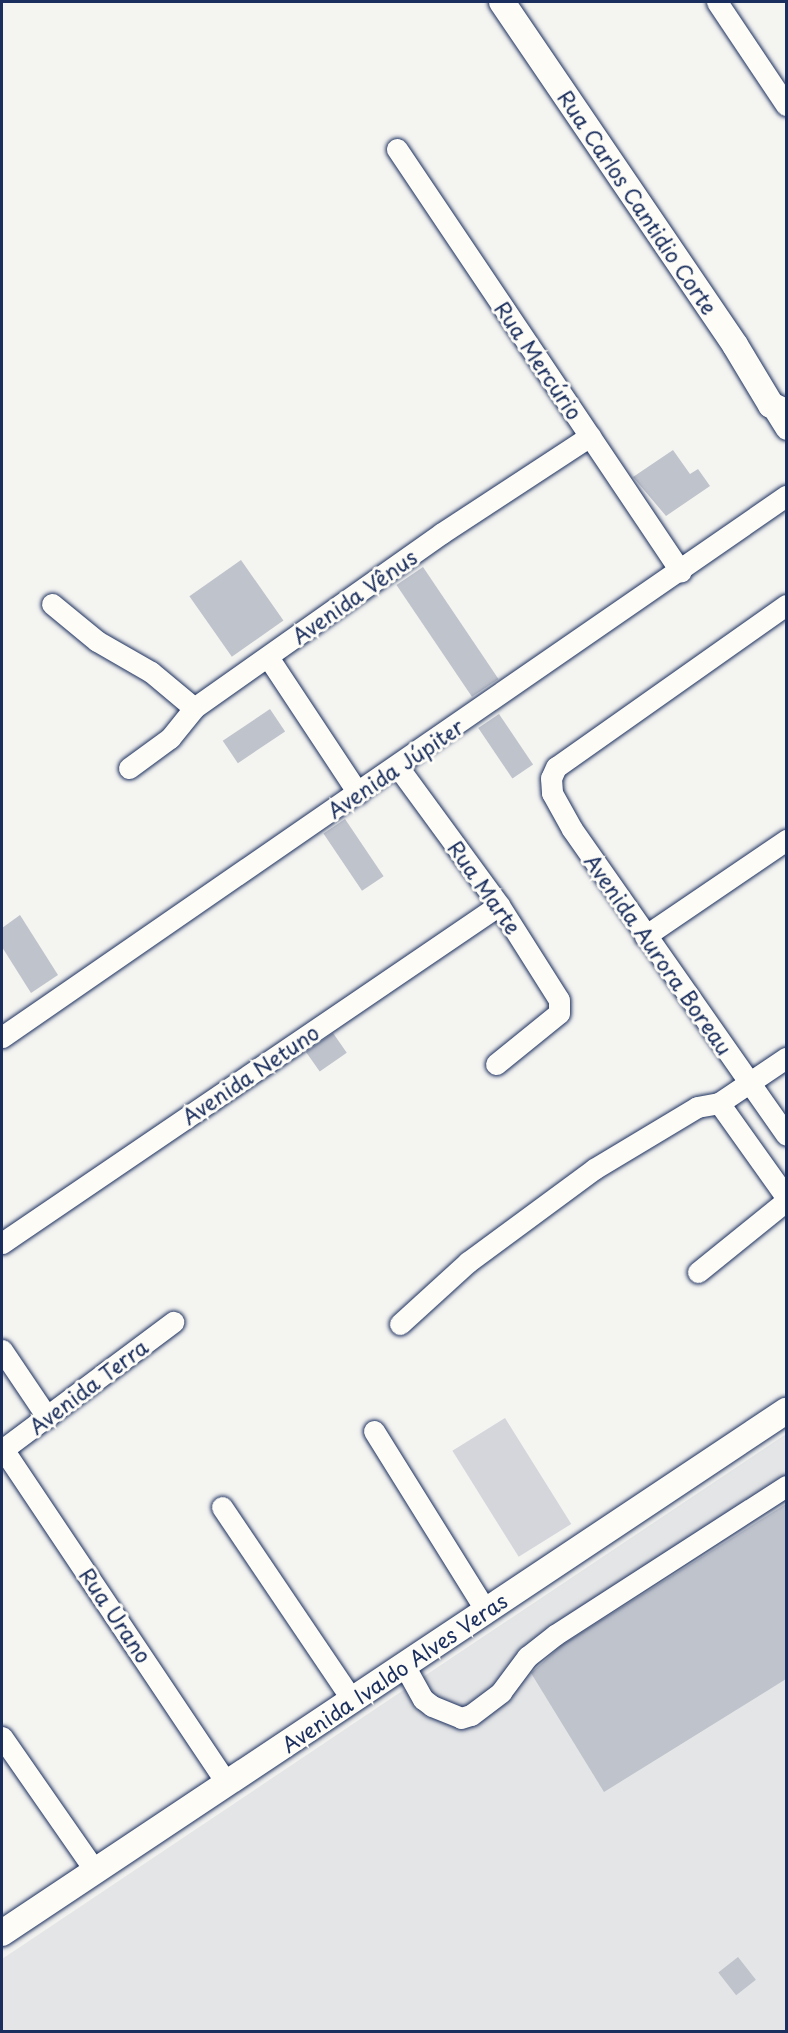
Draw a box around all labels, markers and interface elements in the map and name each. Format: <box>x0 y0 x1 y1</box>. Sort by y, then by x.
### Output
street label: Rua Carlos Cantidio Corte <box>553 84 723 320</box>
street label: Rua Mercúrio <box>490 296 588 424</box>
street label: Avenida Vênus <box>287 544 421 648</box>
street label: Avenida Júpiter <box>322 713 468 823</box>
street label: Rua Marte <box>443 835 527 939</box>
street label: Avenida Aurora Boreau <box>581 850 737 1058</box>
street label: Avenida Netuno <box>176 1019 324 1129</box>
street label: Avenida Terra <box>24 1333 152 1439</box>
street label: Rua Urano <box>75 1562 157 1668</box>
street label: Avenida Ivaldo Alves Veras <box>276 1586 512 1758</box>

